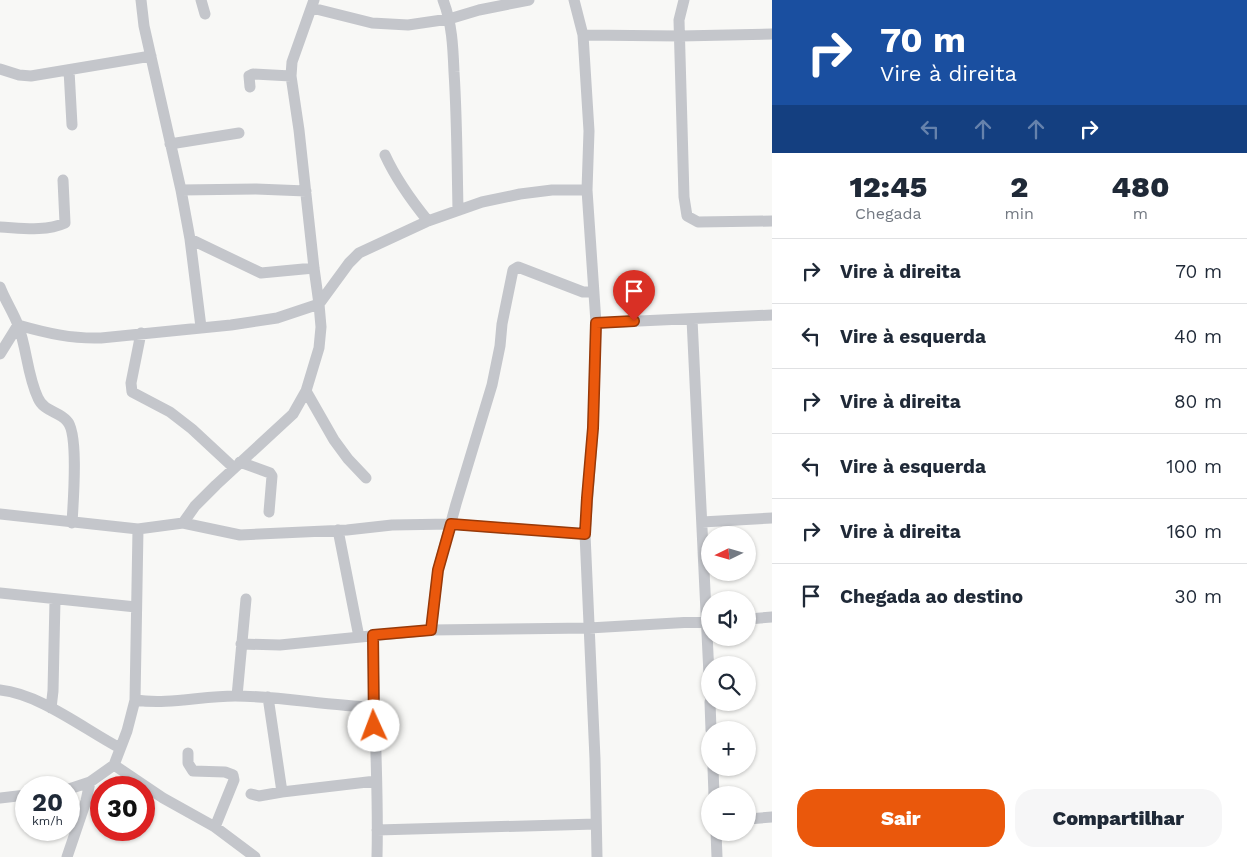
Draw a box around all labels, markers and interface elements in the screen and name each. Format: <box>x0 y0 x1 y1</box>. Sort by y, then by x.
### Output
text: 70 m <box>880 19 966 61</box>
icon: right <box>797 20 862 85</box>
text: Vire à direita <box>880 61 1017 86</box>
icon: left <box>916 115 944 143</box>
icon: ahead <box>969 115 997 143</box>
icon: ahead <box>1022 115 1050 143</box>
icon: right <box>1075 115 1103 143</box>
text: 12:45 <box>849 169 927 204</box>
text: 2 <box>1010 169 1028 204</box>
text: 480 <box>1111 169 1170 204</box>
text: Chegada <box>855 204 922 223</box>
text: min <box>1005 204 1034 223</box>
text: m <box>1133 204 1148 223</box>
icon: right <box>797 257 825 285</box>
text: Vire à direita <box>840 260 961 283</box>
text: 70 m <box>1175 260 1222 283</box>
pin <box>613 270 655 321</box>
icon: arrive <box>620 277 648 305</box>
icon: left <box>797 322 825 350</box>
text: Vire à esquerda <box>840 325 986 348</box>
text: 40 m <box>1174 325 1222 348</box>
icon: right <box>797 387 825 415</box>
text: Vire à direita <box>840 390 961 413</box>
text: 80 m <box>1174 390 1222 413</box>
icon: left <box>797 452 825 480</box>
text: Vire à esquerda <box>840 455 986 478</box>
text: 100 m <box>1166 455 1222 478</box>
icon: right <box>797 517 825 545</box>
text: Vire à direita <box>840 520 961 543</box>
text: 160 m <box>1167 520 1222 543</box>
north arrow <box>701 526 756 581</box>
map controls <box>701 526 756 841</box>
icon: arrive <box>797 582 825 610</box>
text: Chegada ao destino <box>840 585 1023 608</box>
text: 30 m <box>1175 585 1222 608</box>
button: sound <box>701 591 756 646</box>
button: search <box>701 656 756 711</box>
position arrow <box>347 699 399 751</box>
button: + <box>701 721 756 776</box>
speed limit sign: 30 <box>90 776 155 841</box>
button: − <box>701 786 756 841</box>
text: 20 <box>32 788 63 817</box>
button: Sair <box>797 789 1005 847</box>
button: Compartilhar <box>1015 789 1222 847</box>
text: km/h <box>32 814 63 828</box>

